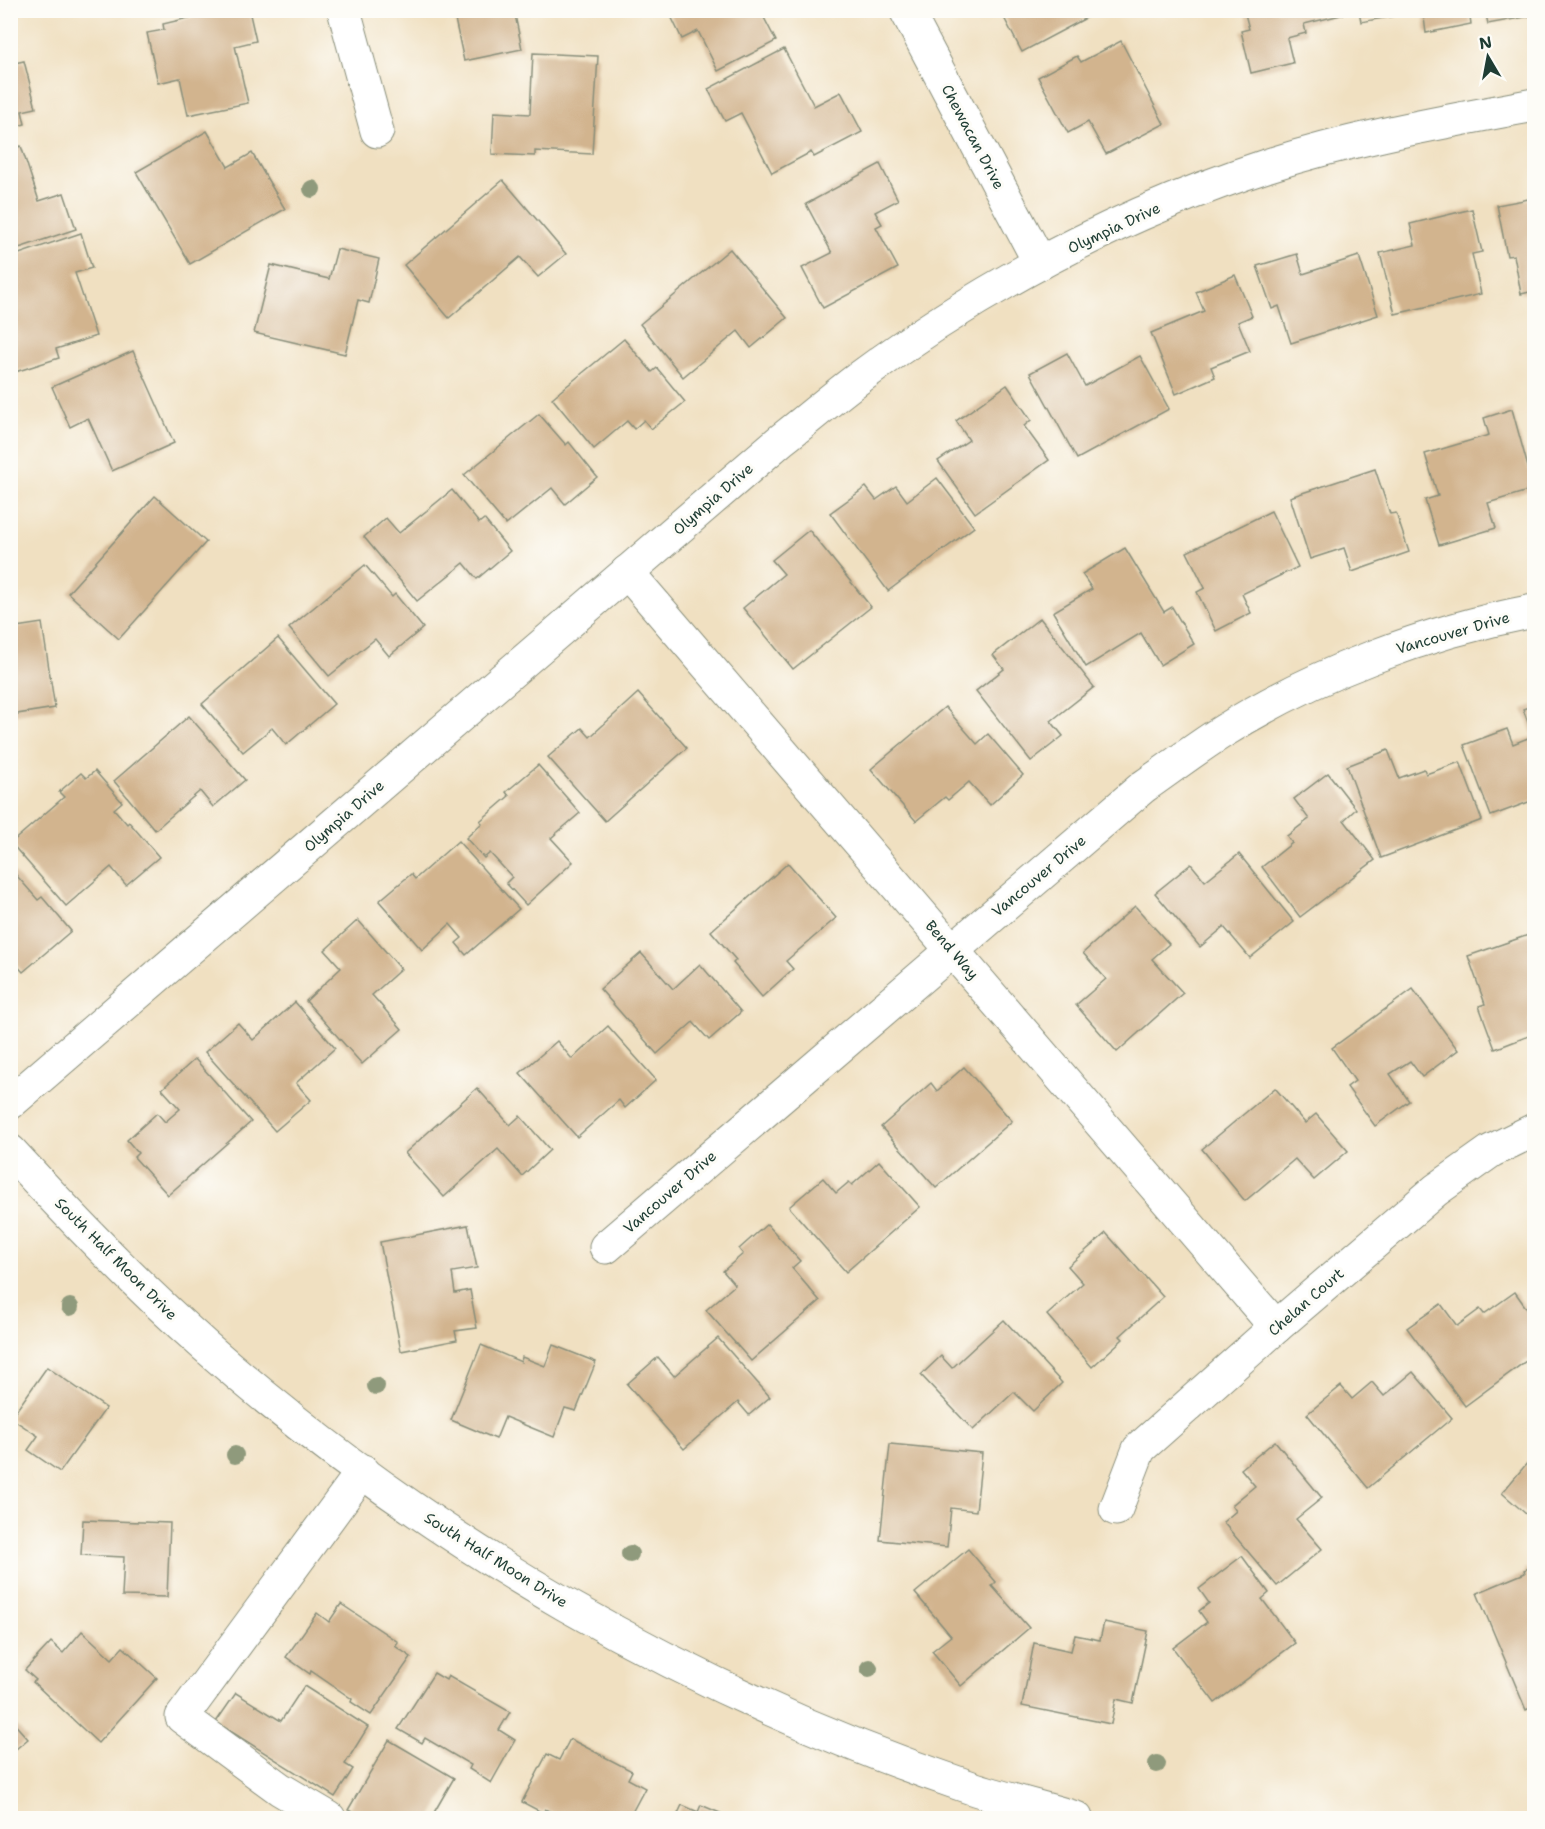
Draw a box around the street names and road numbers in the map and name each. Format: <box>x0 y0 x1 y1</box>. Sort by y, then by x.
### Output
street label: Chewacan Drive <box>937 81 1009 193</box>
street label: Olympia Drive <box>1064 198 1164 258</box>
street label: Olympia Drive <box>669 459 757 539</box>
street label: Vancouver Drive <box>1394 607 1512 659</box>
street label: Olympia Drive <box>300 776 388 856</box>
street label: Vancouver Drive <box>988 831 1090 921</box>
street label: Bend Way <box>921 916 983 984</box>
street label: Vancouver Drive <box>619 1146 721 1238</box>
street label: South Half Moon Drive <box>50 1193 182 1325</box>
street label: Chelan Court <box>1264 1264 1348 1340</box>
street label: South Half Moon Drive <box>421 1508 571 1612</box>

